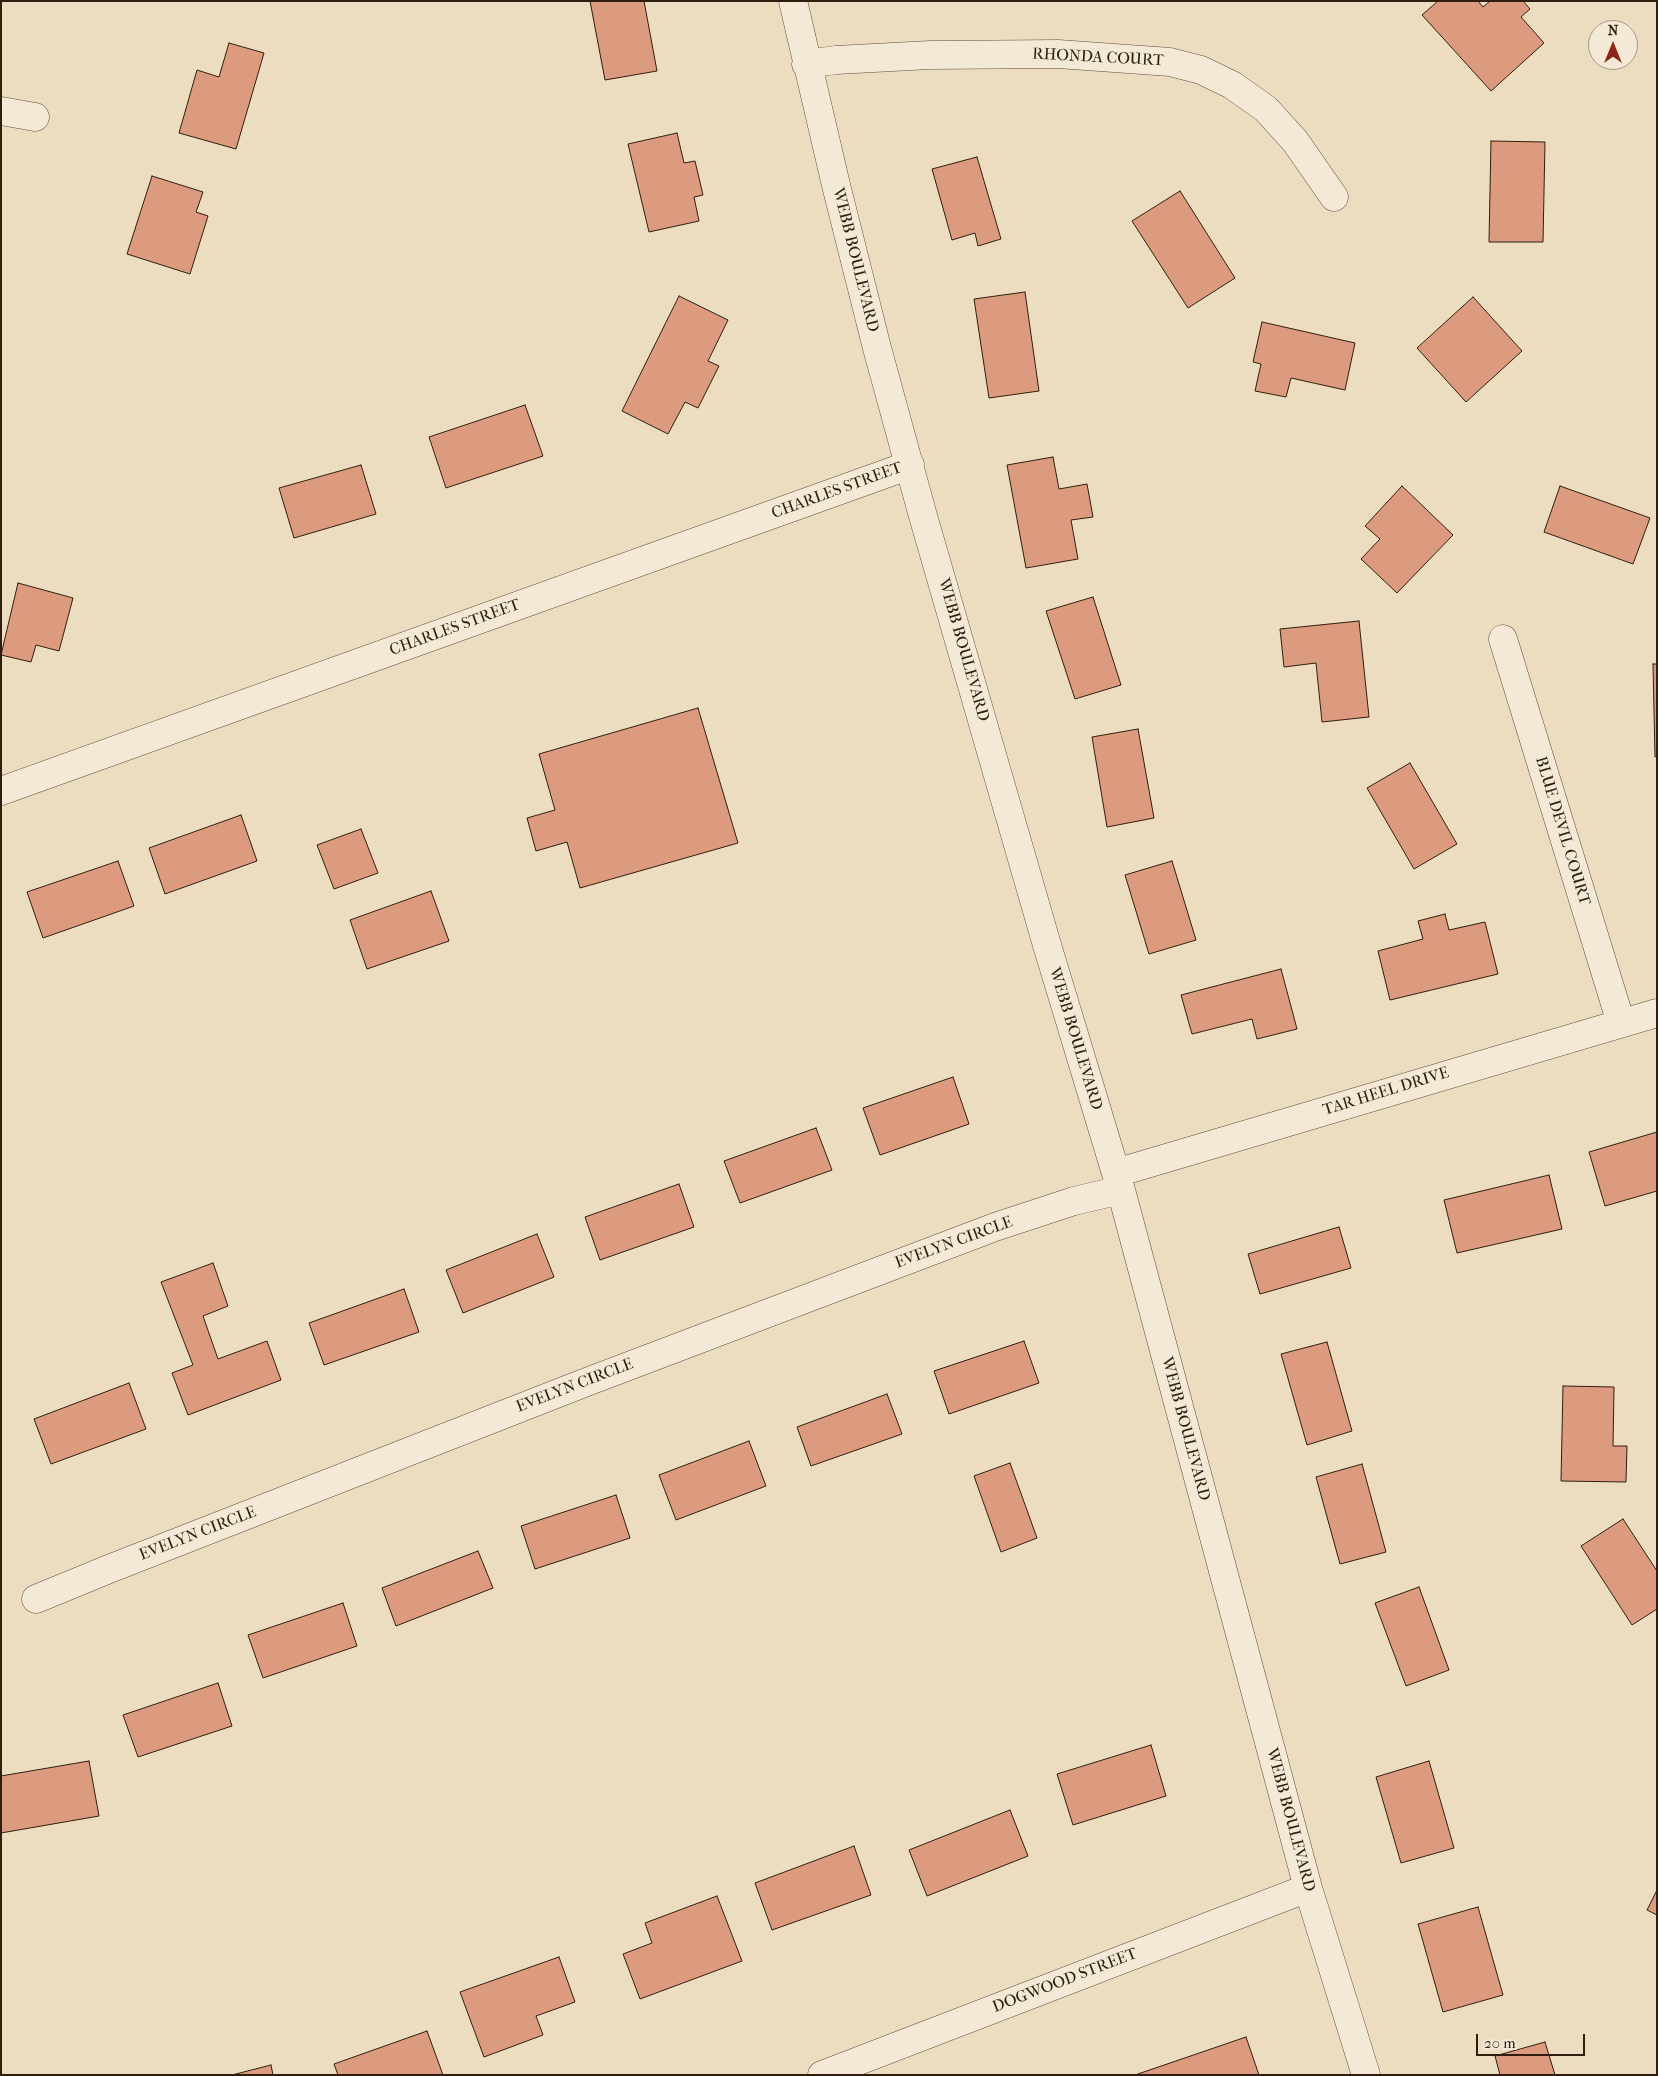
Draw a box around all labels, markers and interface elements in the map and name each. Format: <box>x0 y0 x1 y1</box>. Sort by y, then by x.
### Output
north arrow <box>1588 20 1638 70</box>
text: N <box>1608 22 1618 39</box>
street label: RHONDA COURT <box>1032 45 1164 71</box>
street label: WEBB BOULEVARD <box>828 186 882 334</box>
street label: CHARLES STREET <box>769 458 905 524</box>
street label: WEBB BOULEVARD <box>933 576 993 724</box>
street label: CHARLES STREET <box>387 595 523 661</box>
street label: BLUE DEVIL COURT <box>1530 754 1594 908</box>
street label: WEBB BOULEVARD <box>1044 965 1106 1113</box>
street label: TAR HEEL DRIVE <box>1320 1064 1452 1120</box>
street label: EVELYN CIRCLE <box>893 1213 1015 1273</box>
street label: EVELYN CIRCLE <box>514 1355 636 1417</box>
street label: WEBB BOULEVARD <box>1157 1355 1213 1503</box>
street label: EVELYN CIRCLE <box>137 1503 259 1565</box>
street label: WEBB BOULEVARD <box>1262 1746 1318 1894</box>
street label: DOGWOOD STREET <box>990 1945 1140 2017</box>
scale bar <box>1478 2024 1587 2056</box>
text: 20 m <box>1484 2034 1516 2052</box>

